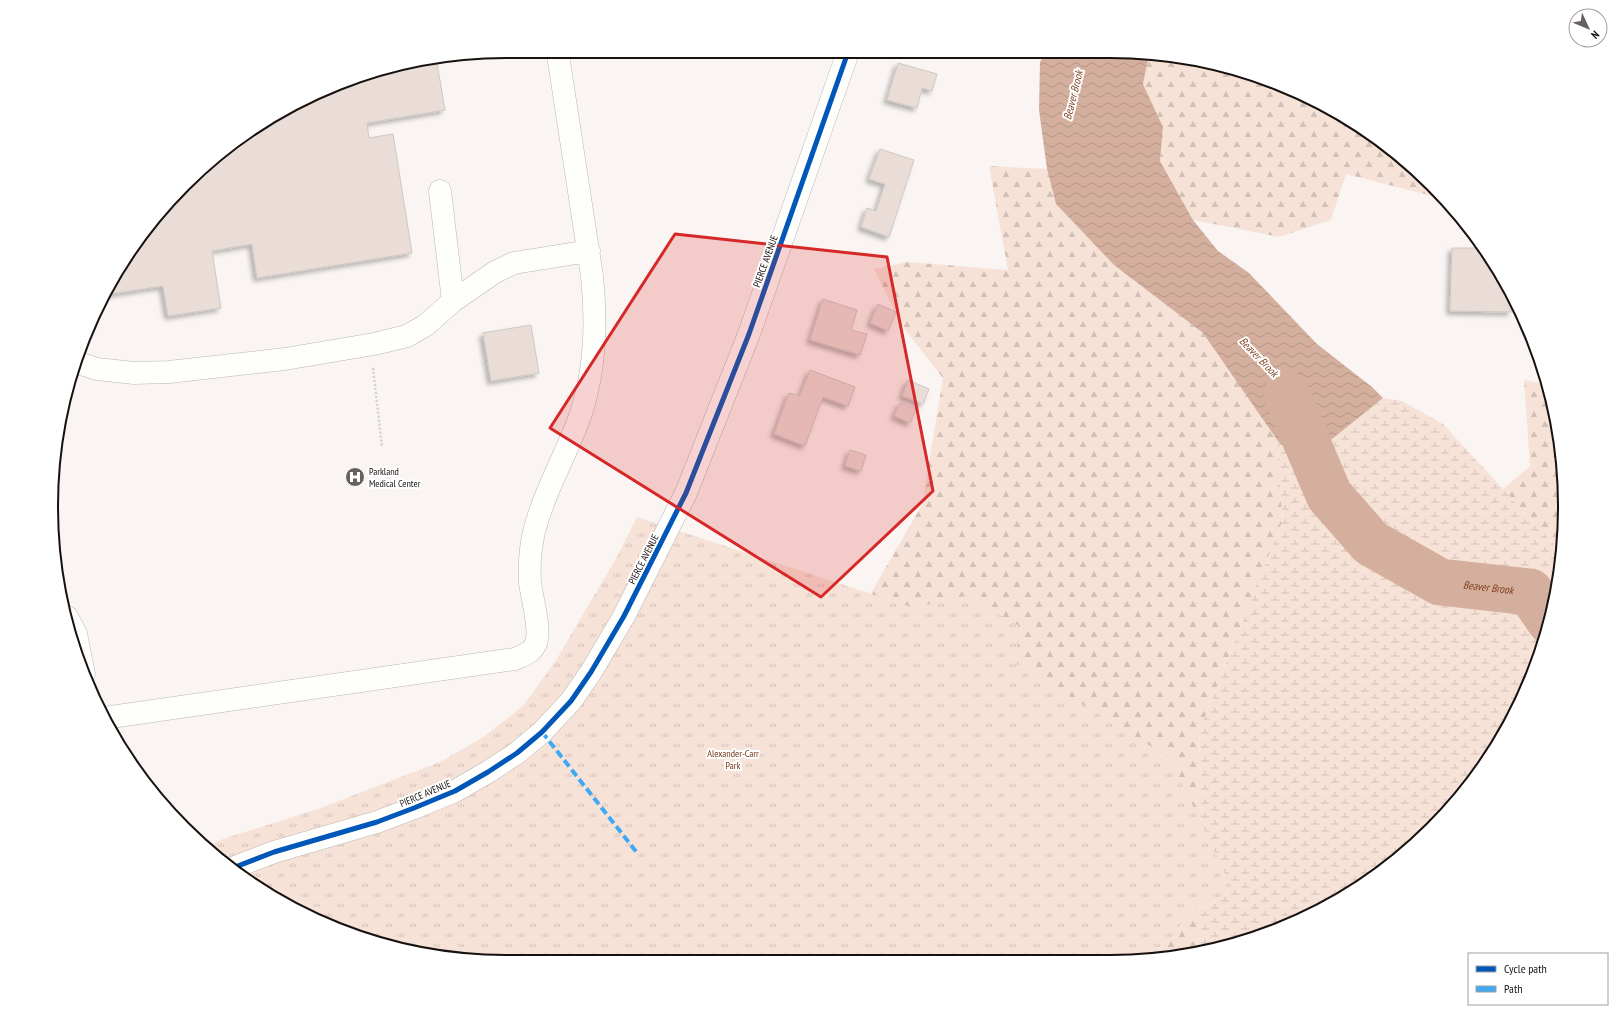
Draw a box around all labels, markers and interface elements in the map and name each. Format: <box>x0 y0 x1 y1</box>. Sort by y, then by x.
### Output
north arrow <box>1568 8 1608 48</box>
text: N <box>1588 28 1602 42</box>
water label: Beaver Brook <box>1060 67 1086 121</box>
street label: PIERCE AVENUE <box>750 233 781 289</box>
water label: Beaver Brook <box>1237 334 1283 381</box>
place label: Parkland Medical Center <box>369 465 421 490</box>
hospital icon: Parkland Medical Center <box>344 466 366 488</box>
street label: PIERCE AVENUE <box>625 532 662 586</box>
water label: Beaver Brook <box>1462 578 1516 597</box>
park label: Alexander-Carr Park <box>707 747 759 772</box>
street label: PIERCE AVENUE <box>398 777 453 810</box>
legend <box>1468 953 1608 1005</box>
text: Cycle path <box>1504 961 1547 976</box>
text: Path <box>1504 981 1522 996</box>

